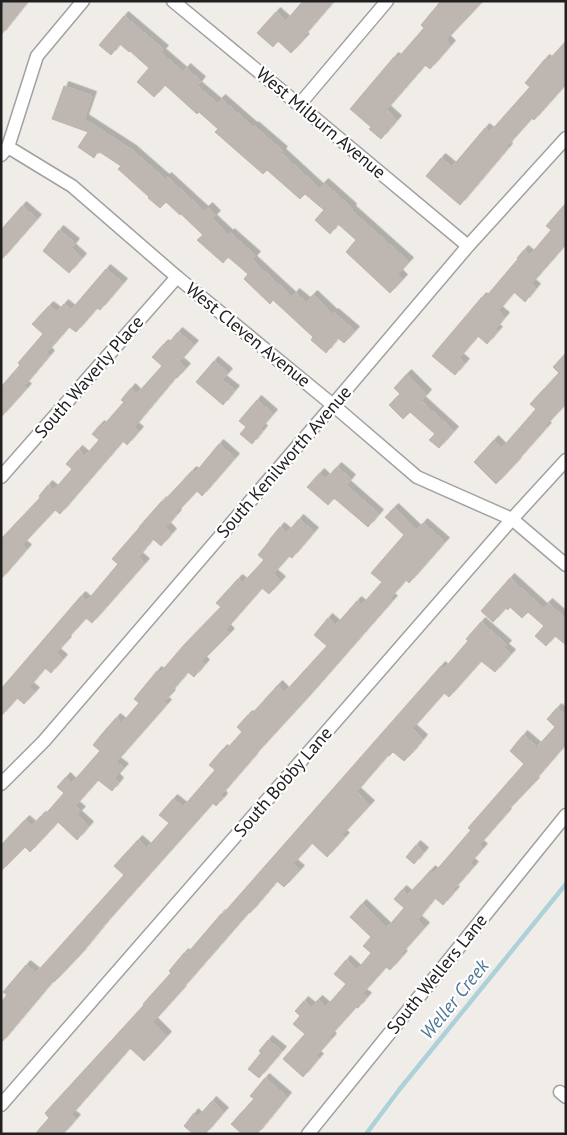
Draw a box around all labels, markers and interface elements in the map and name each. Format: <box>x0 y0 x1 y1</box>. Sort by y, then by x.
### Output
street label: West Milburn Avenue <box>252 62 391 183</box>
street label: West Cleven Avenue <box>181 277 315 392</box>
street label: South Waverly Place <box>29 311 148 443</box>
street label: South Kenilworth Avenue <box>211 381 356 543</box>
street label: South Bobby Lane <box>229 722 337 841</box>
street label: South Wellers Lane <box>381 909 492 1038</box>
water label: Weller Creek <box>415 953 494 1044</box>

